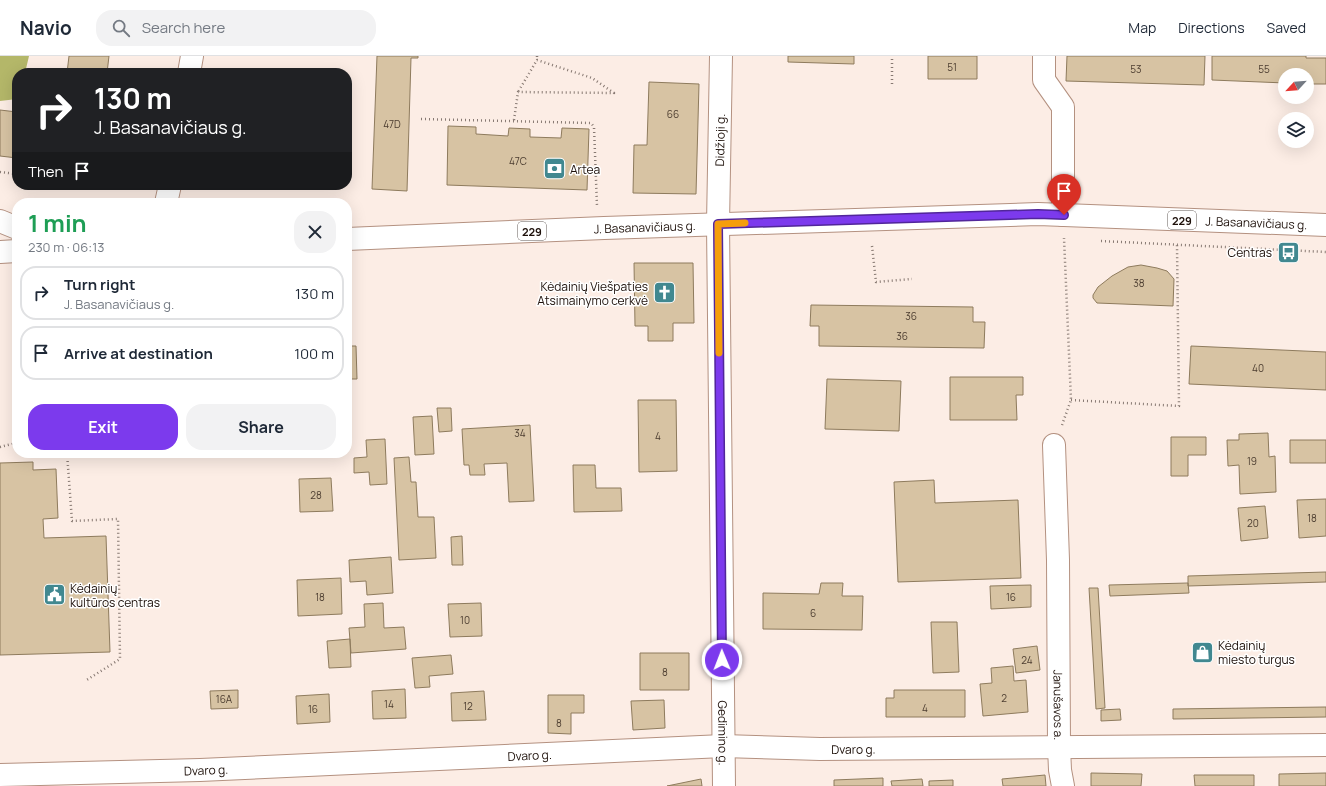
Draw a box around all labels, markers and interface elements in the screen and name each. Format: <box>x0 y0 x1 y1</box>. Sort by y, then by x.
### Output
search box <box>96 10 376 46</box>
text: Navio <box>20 15 72 41</box>
icon: search <box>110 17 132 39</box>
text: Search here <box>142 17 225 38</box>
text: Map <box>1128 18 1156 37</box>
text: Directions <box>1178 18 1245 37</box>
text: Saved <box>1267 18 1306 37</box>
house number: 51 <box>947 60 957 74</box>
house number: 53 <box>1130 62 1142 76</box>
house number: 55 <box>1258 62 1270 76</box>
north arrow <box>1278 68 1314 104</box>
map controls <box>1278 68 1314 148</box>
text: 130 m <box>94 79 172 117</box>
icon: right <box>28 84 80 136</box>
house number: 66 <box>667 107 679 121</box>
button: layers <box>1278 112 1314 148</box>
street label: Didžioji g. <box>711 114 728 166</box>
text: J. Basanavičiaus g. <box>94 115 247 139</box>
house number: 47D <box>383 117 401 131</box>
house number: 47C <box>509 154 527 168</box>
bank icon: Artea <box>541 156 567 182</box>
icon: arrive <box>71 160 93 182</box>
text: Then <box>28 161 63 182</box>
place label: Artea <box>570 161 600 178</box>
pin <box>1047 174 1081 215</box>
icon: arrive <box>1053 180 1075 202</box>
text: 1 min <box>28 206 87 239</box>
button: close <box>294 211 336 253</box>
road number: 229 <box>1168 211 1196 229</box>
street label: J. Basanavičiaus g. <box>1205 212 1308 233</box>
street label: J. Basanavičiaus g. <box>593 217 696 237</box>
road number: 229 <box>518 222 546 240</box>
text: 230 m · 06:13 <box>28 238 104 256</box>
bus stop icon: Centras <box>1275 239 1301 265</box>
place label: Centras <box>1228 244 1272 261</box>
text: Turn right <box>64 274 135 295</box>
house number: 38 <box>1133 276 1145 290</box>
place label: Kėdainių Viešpaties Atsimainymo cerkvė <box>537 278 648 309</box>
church icon: Kėdainių Viešpaties Atsimainymo cerkvė <box>651 280 677 306</box>
icon: right <box>30 282 52 304</box>
text: 130 m <box>295 283 334 304</box>
text: J. Basanavičiaus g. <box>64 295 174 313</box>
house number: 36 <box>905 309 917 323</box>
house number: 36 <box>896 329 908 343</box>
icon: arrive <box>30 342 52 364</box>
text: Arrive at destination <box>64 343 213 364</box>
text: 100 m <box>294 343 334 364</box>
house number: 40 <box>1252 361 1264 375</box>
button: Exit <box>28 404 178 450</box>
button: Share <box>186 404 336 450</box>
house number: 34 <box>514 426 526 440</box>
house number: 4 <box>655 429 661 443</box>
house number: 19 <box>1247 454 1257 468</box>
house number: 28 <box>310 488 322 502</box>
house number: 18 <box>1307 511 1317 525</box>
house number: 20 <box>1247 516 1259 530</box>
place label: Kėdainių kultūros centras <box>70 580 160 611</box>
public building icon: Kėdainių kultūros centras <box>41 582 67 608</box>
house number: 18 <box>315 590 325 604</box>
house number: 16 <box>1006 590 1016 604</box>
house number: 6 <box>810 606 816 620</box>
house number: 10 <box>460 613 470 627</box>
place label: Kėdainių miesto turgus <box>1218 637 1295 668</box>
position arrow <box>701 639 743 681</box>
shop icon: Kėdainių miesto turgus <box>1189 639 1215 665</box>
house number: 24 <box>1021 653 1033 667</box>
house number: 8 <box>662 665 668 679</box>
street label: Janušavos a. <box>1050 670 1067 740</box>
house number: 2 <box>1001 691 1007 705</box>
house number: 16A <box>216 692 233 706</box>
house number: 14 <box>384 697 394 711</box>
house number: 12 <box>463 699 473 713</box>
street label: Gedimino g. <box>715 700 732 766</box>
house number: 4 <box>922 701 928 715</box>
house number: 16 <box>308 702 318 716</box>
house number: 8 <box>556 716 562 730</box>
street label: Dvaro g. <box>831 740 876 757</box>
street label: Dvaro g. <box>507 745 552 764</box>
street label: Dvaro g. <box>184 760 228 779</box>

